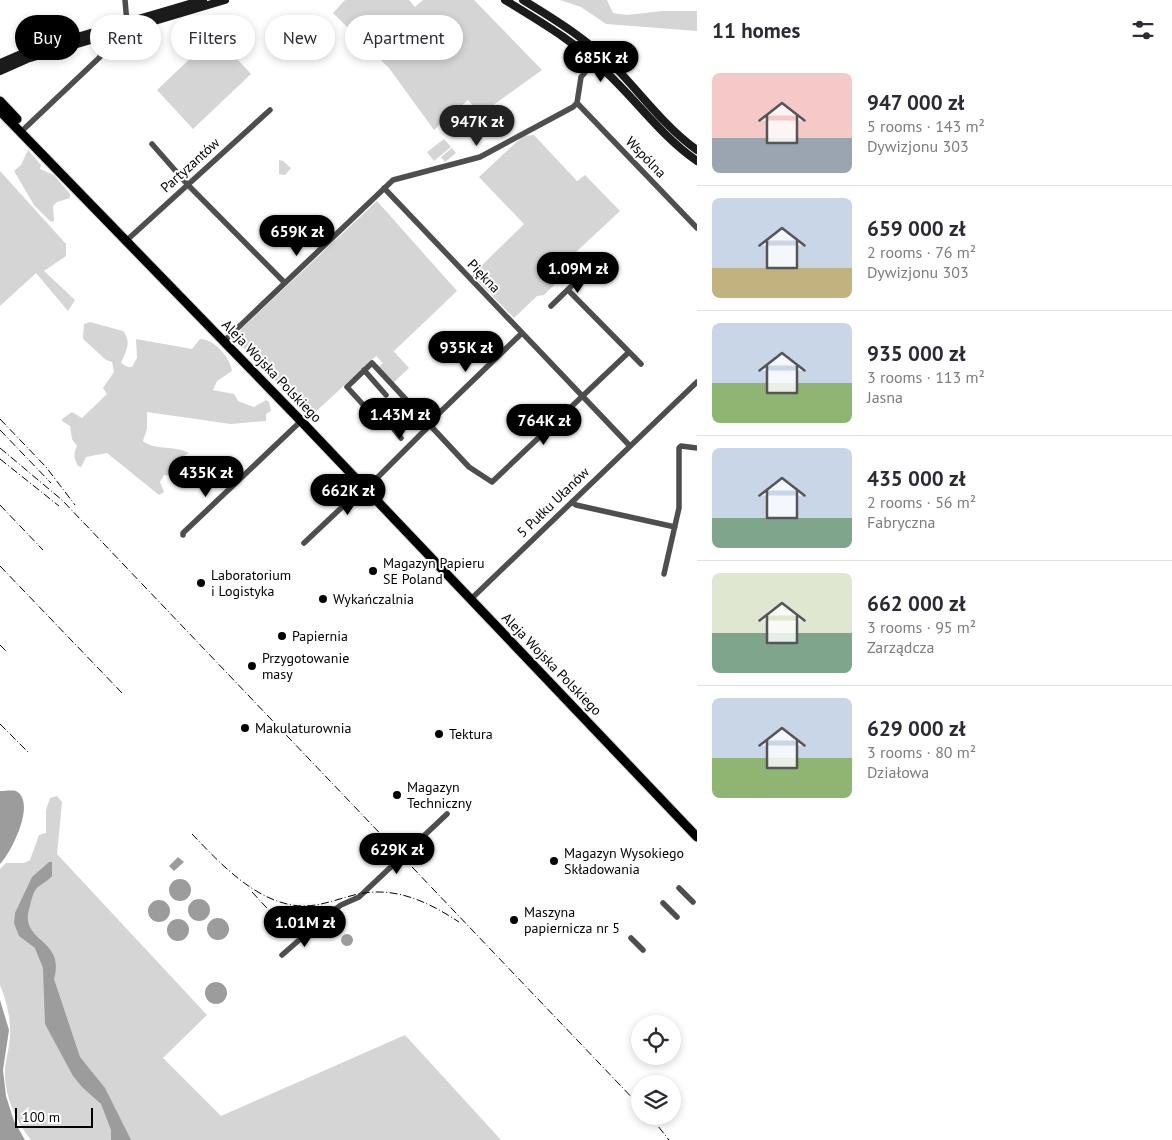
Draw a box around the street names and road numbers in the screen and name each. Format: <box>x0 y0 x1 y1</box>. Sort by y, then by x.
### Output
street label: Partyzantów <box>157 133 224 196</box>
street label: Wspólna <box>622 133 670 182</box>
street label: Piękna <box>464 255 504 297</box>
street label: Aleja Wojska Polskiego <box>218 316 326 426</box>
street label: 5 Pułku Ułanów <box>513 462 593 541</box>
street label: Aleja Wojska Polskiego <box>498 609 606 719</box>

